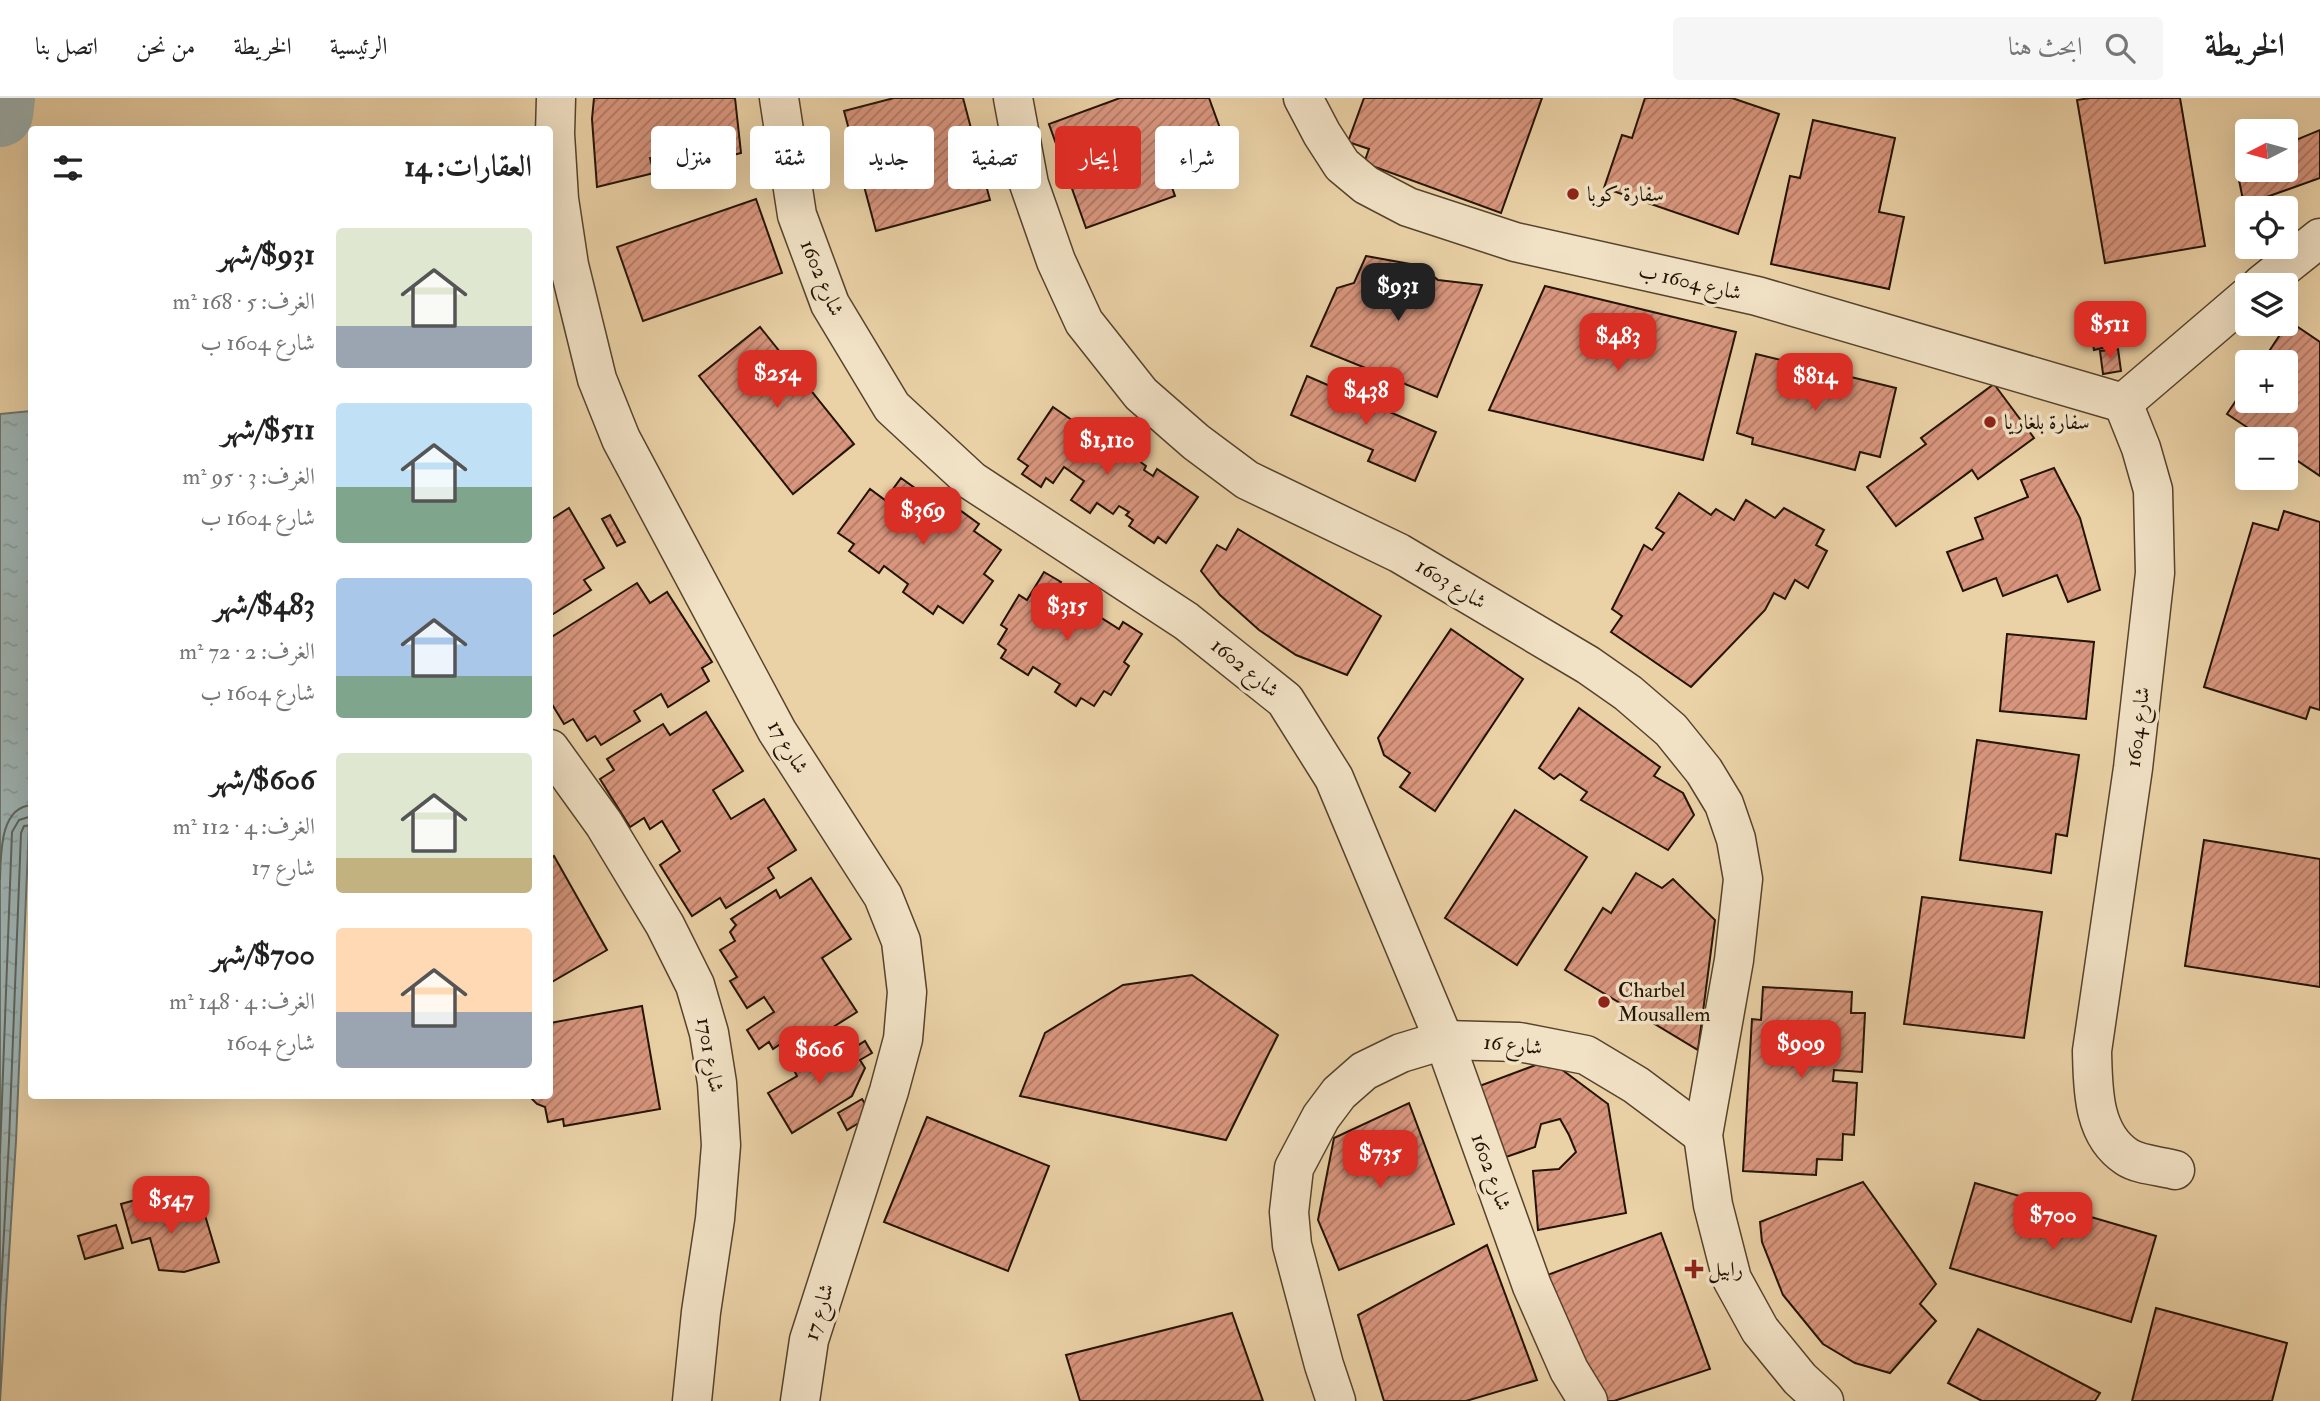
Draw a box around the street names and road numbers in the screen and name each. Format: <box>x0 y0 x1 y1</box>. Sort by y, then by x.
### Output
street label: شارع 1602 <box>790 236 850 322</box>
street label: شارع 1604 ب <box>1635 257 1744 311</box>
street label: شارع 1603 <box>1409 552 1491 619</box>
street label: شارع 1602 <box>1203 632 1285 707</box>
street label: شارع 1604 <box>2120 685 2160 769</box>
street label: شارع 17 <box>758 715 815 781</box>
street label: شارع 1701 <box>686 1015 730 1096</box>
street label: شارع 16 <box>1482 1028 1544 1065</box>
street label: شارع 1602 <box>1461 1130 1517 1216</box>
street label: شارع 17 <box>798 1280 844 1345</box>

